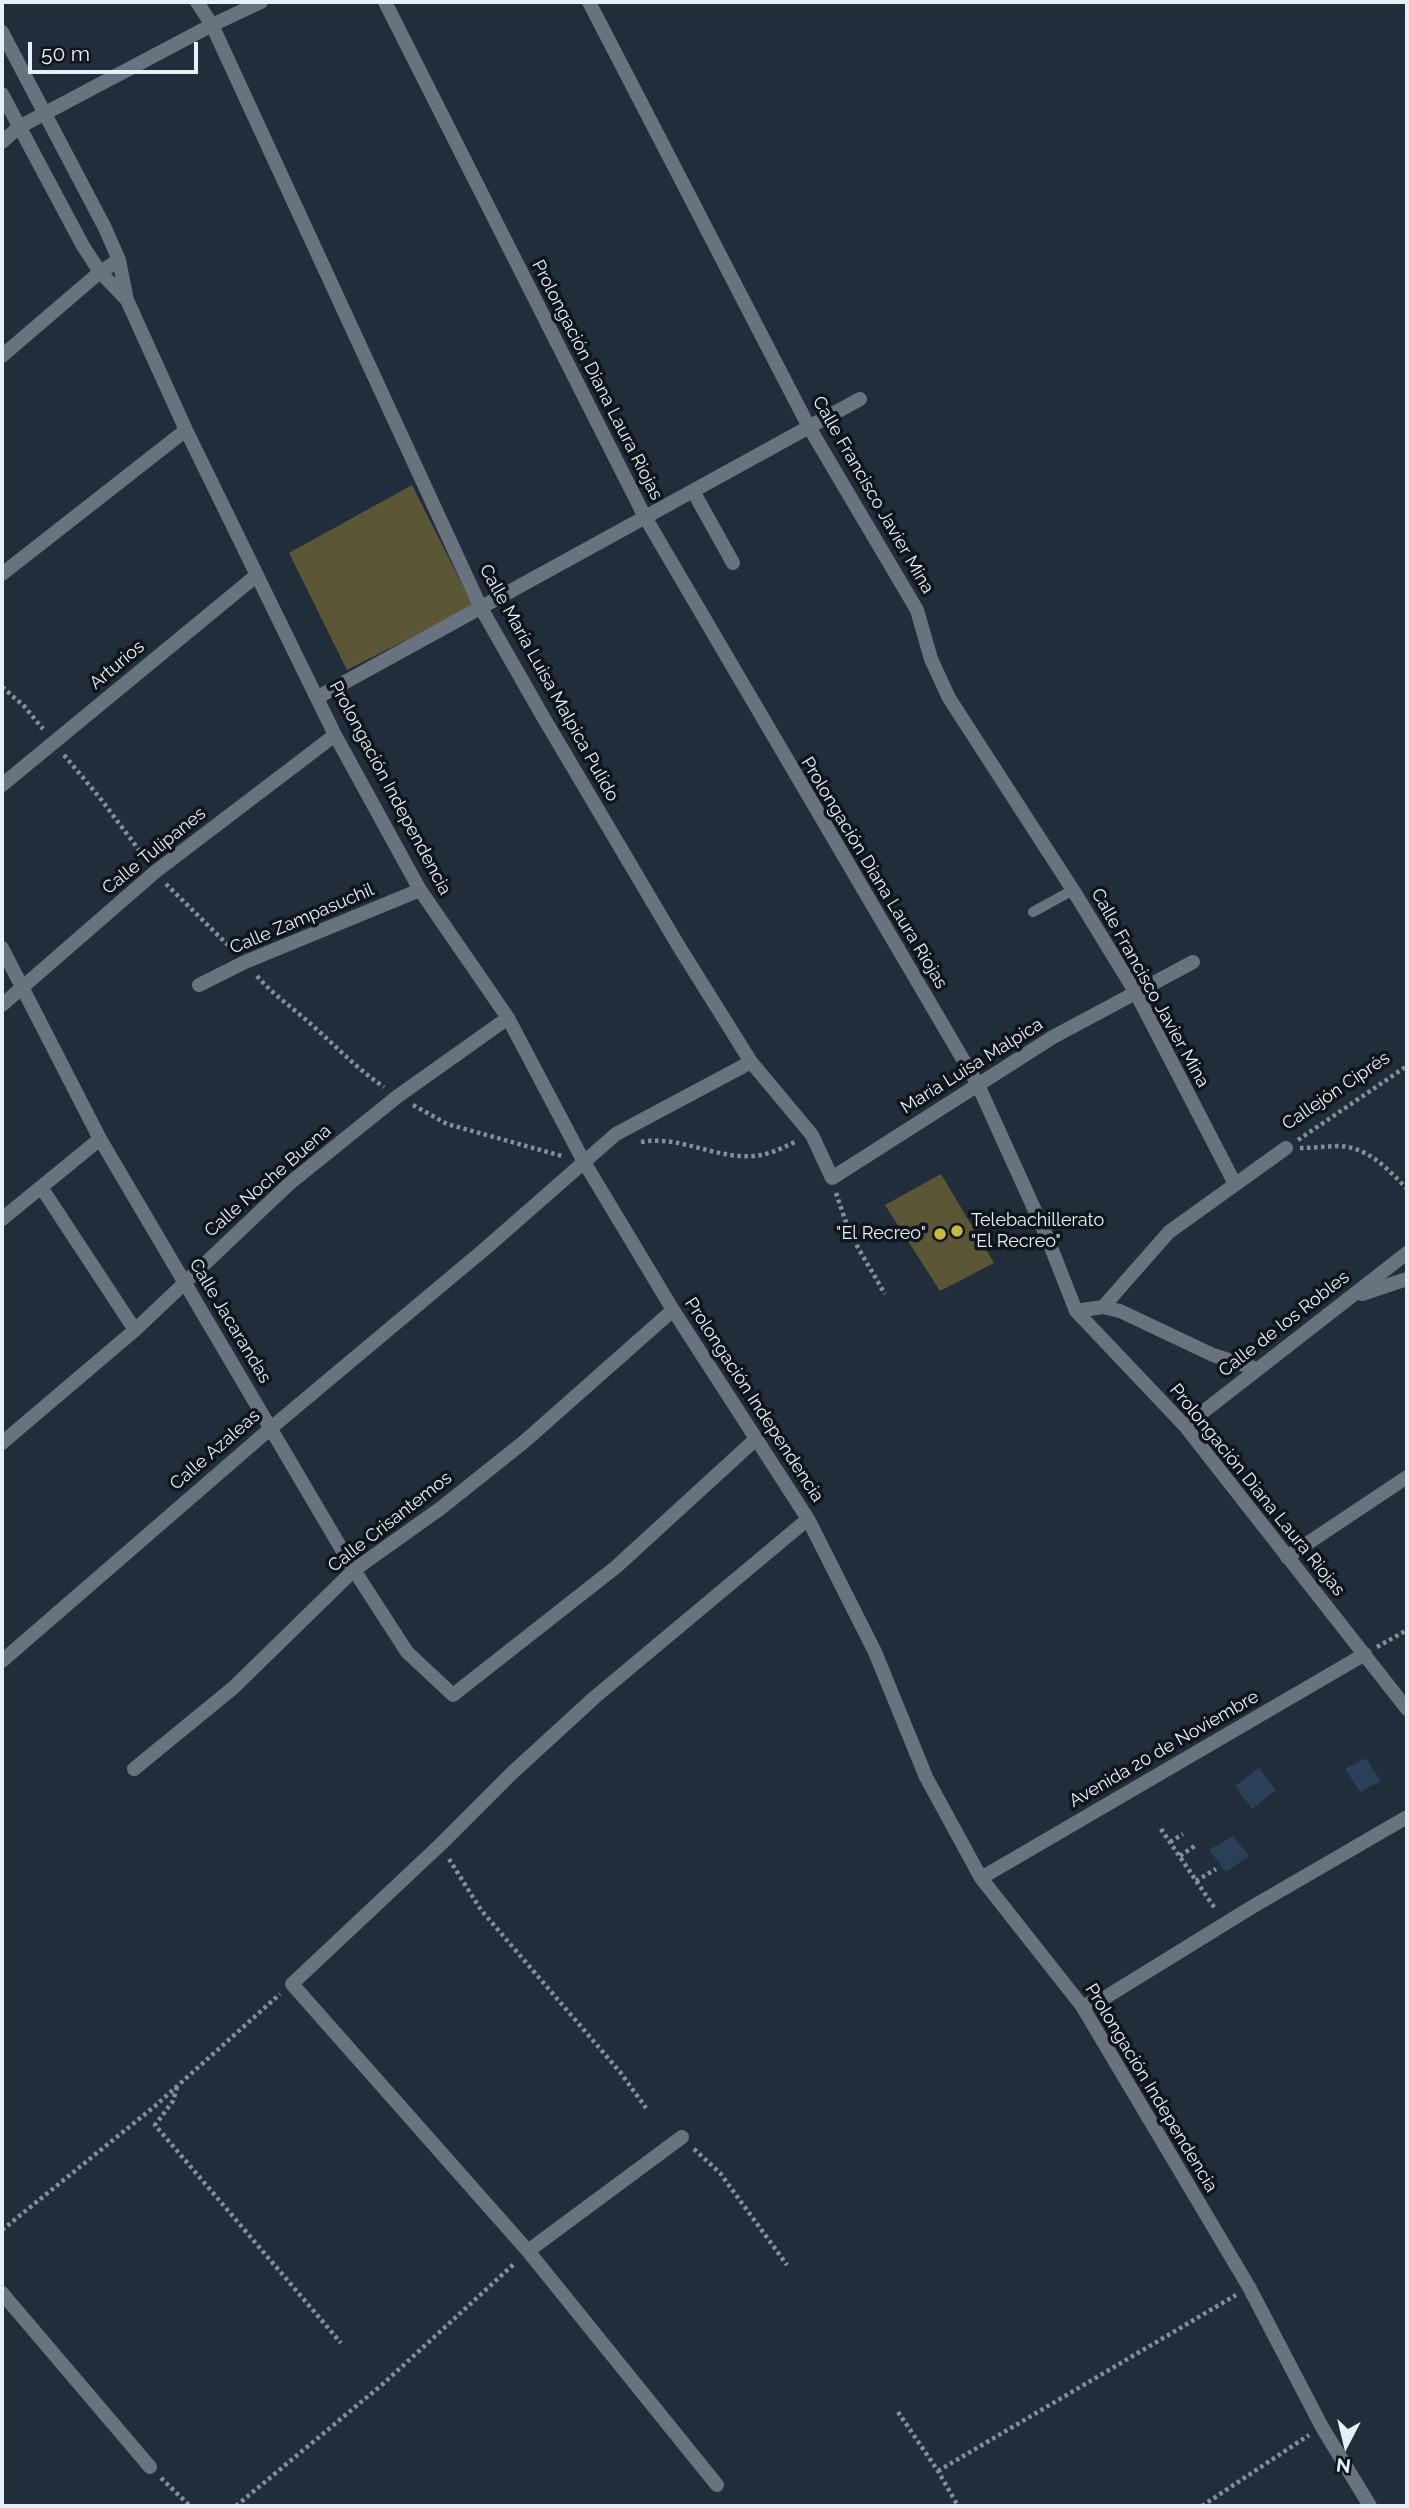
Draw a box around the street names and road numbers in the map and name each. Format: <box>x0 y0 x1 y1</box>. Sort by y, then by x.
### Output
street label: Prolongación Diana Laura Riojas <box>527 256 667 504</box>
street label: Calle Francisco Javier Mina <box>808 393 938 597</box>
street label: Calle María Luisa Malpica Pulido <box>475 561 623 805</box>
street label: Arturios <box>85 636 149 694</box>
street label: Prolongación Independencia <box>324 677 456 899</box>
street label: Prolongación Diana Laura Riojas <box>796 753 952 993</box>
street label: Calle Tulipanes <box>98 803 210 899</box>
street label: Calle Zampasuchil <box>227 879 377 959</box>
street label: Calle Francisco Javier Mina <box>1086 885 1214 1091</box>
street label: María Luisa Malpica <box>897 1014 1047 1118</box>
street label: Callejón Ciprés <box>1278 1047 1394 1135</box>
street label: Calle Noche Buena <box>200 1120 336 1242</box>
street label: Calle Jacarandas <box>184 1255 276 1387</box>
street label: Calle de los Robles <box>1214 1266 1354 1382</box>
street label: Prolongación Independencia <box>680 1294 828 1506</box>
street label: Prolongación Diana Laura Riojas <box>1165 1380 1349 1600</box>
street label: Calle Azaleas <box>166 1405 264 1495</box>
street label: Calle Crisantemos <box>324 1467 456 1577</box>
street label: Avenida 20 de Noviembre <box>1065 1686 1263 1812</box>
street label: Prolongación Independencia <box>1080 1980 1222 2196</box>

